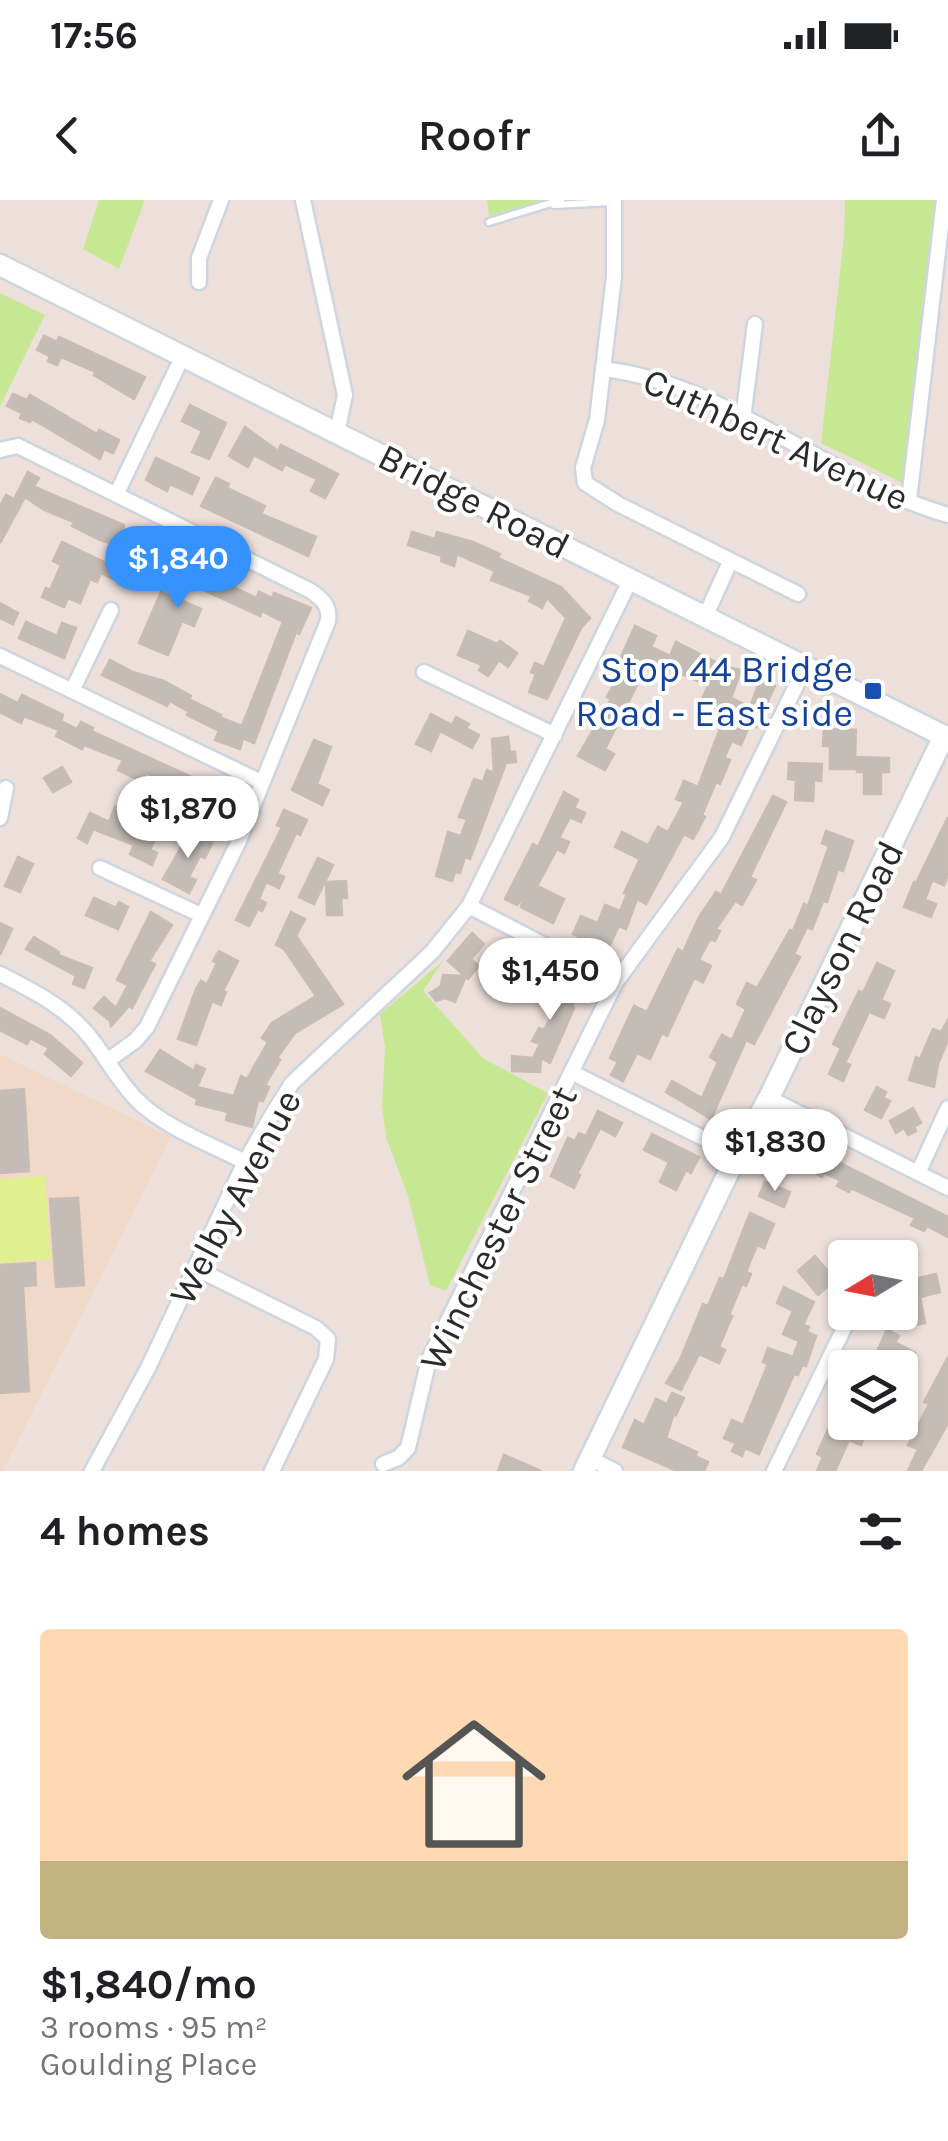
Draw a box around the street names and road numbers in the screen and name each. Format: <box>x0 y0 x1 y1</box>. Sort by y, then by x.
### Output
street label: Cuthbert Avenue <box>636 358 916 521</box>
street label: Bridge Road <box>371 434 577 569</box>
street label: Clayson Road <box>771 834 914 1063</box>
street label: Winchester Street <box>410 1079 587 1378</box>
street label: Welby Avenue <box>160 1082 311 1313</box>

